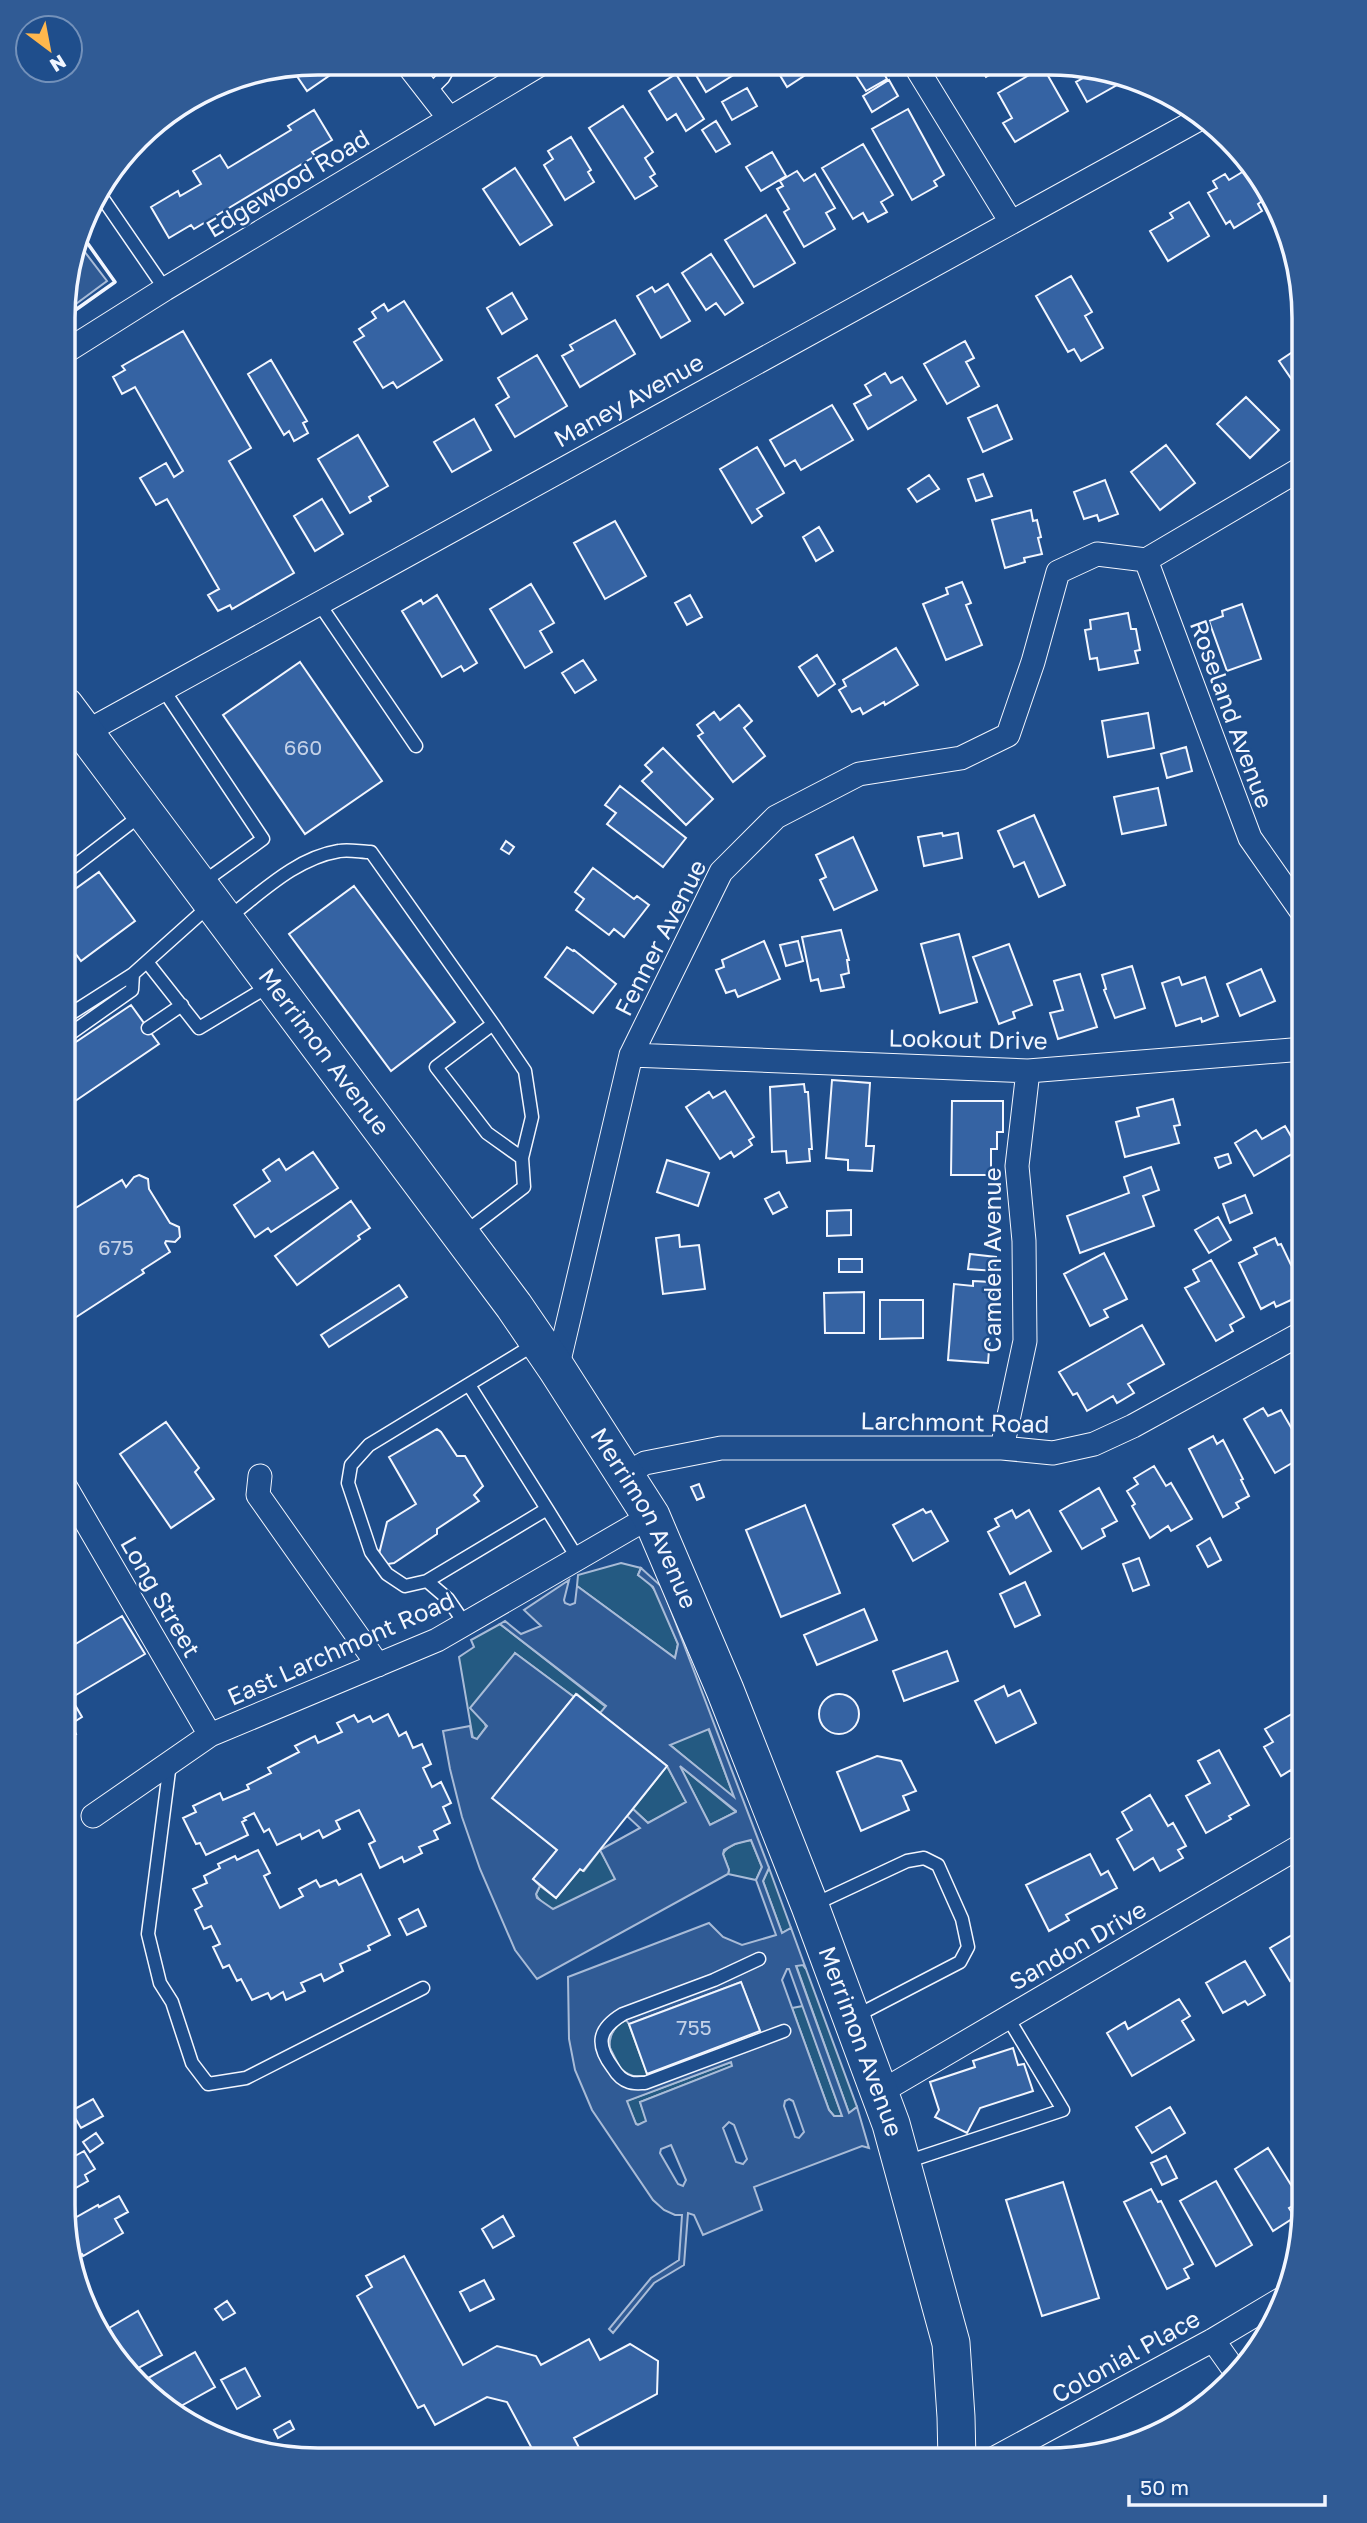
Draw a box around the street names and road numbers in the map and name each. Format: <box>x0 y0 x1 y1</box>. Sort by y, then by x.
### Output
street label: Edgewood Road <box>200 123 374 243</box>
street label: Maney Avenue <box>548 347 708 453</box>
street label: Roseland Avenue <box>1185 615 1280 812</box>
street label: Fenner Avenue <box>608 854 712 1020</box>
street label: Merrimon Avenue <box>253 962 397 1140</box>
street label: Lookout Drive <box>888 1023 1048 1054</box>
street label: Camden Avenue <box>977 1167 1006 1353</box>
street label: Larchmont Road <box>860 1405 1050 1438</box>
street label: Merrimon Avenue <box>585 1422 705 1612</box>
street label: Long Street <box>115 1531 207 1662</box>
street label: East Larchmont Road <box>222 1585 458 1711</box>
street label: Sandon Drive <box>1004 1894 1151 1996</box>
street label: Merrimon Avenue <box>813 1942 910 2140</box>
street label: Colonial Place <box>1046 2303 1204 2408</box>

